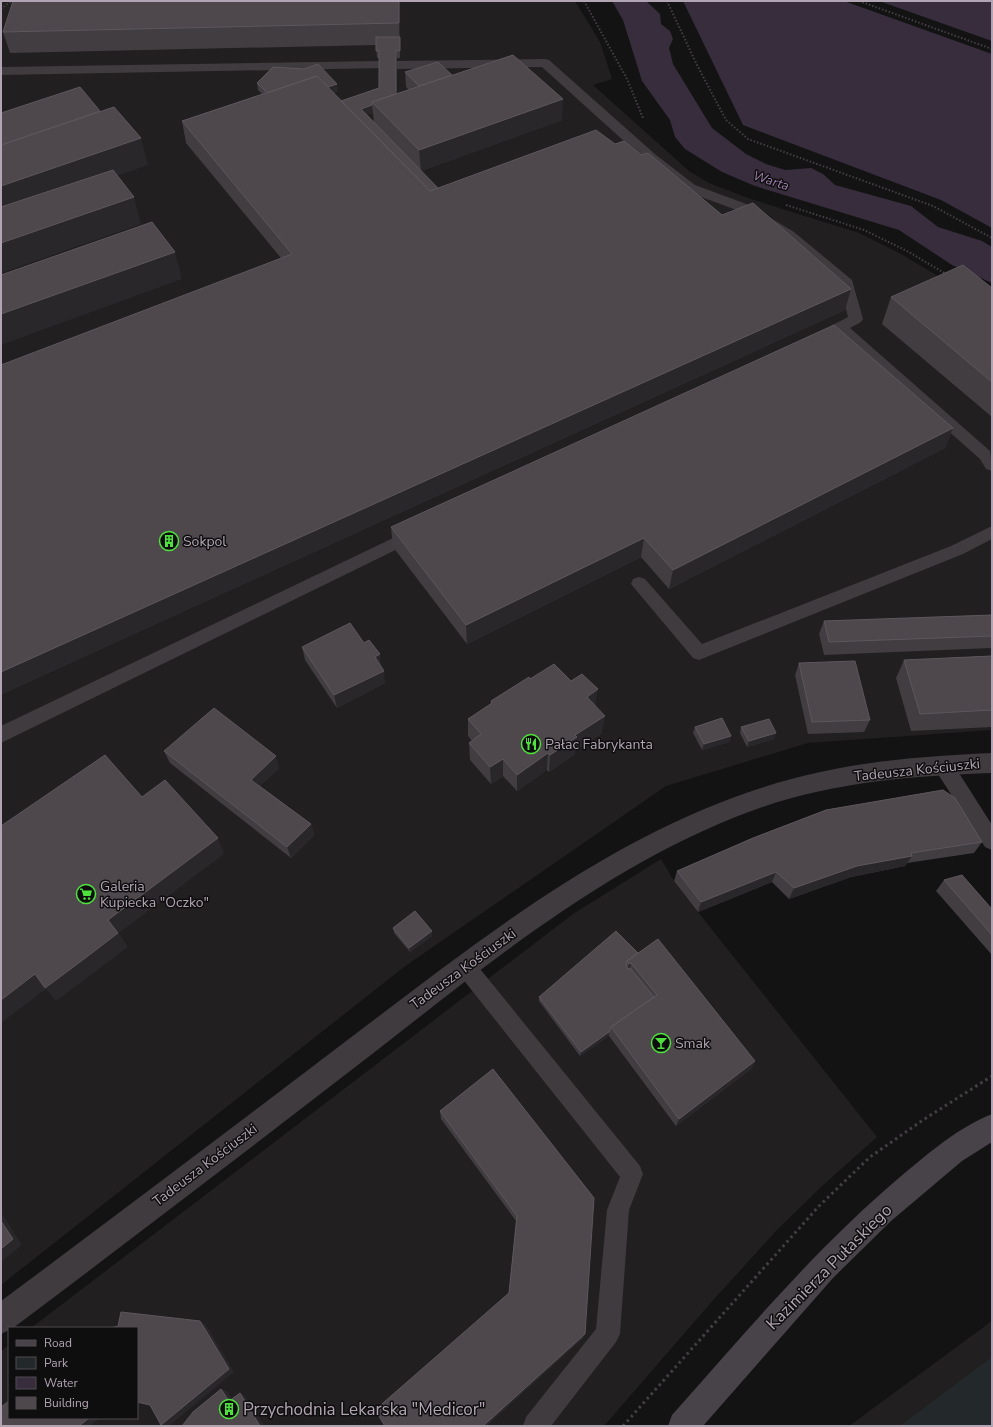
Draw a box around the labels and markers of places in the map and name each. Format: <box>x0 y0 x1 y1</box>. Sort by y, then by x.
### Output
building icon: Sokpol <box>158 530 180 552</box>
place label: Sokpol <box>183 532 227 551</box>
restaurant icon: Pałac Fabrykanta <box>520 733 542 755</box>
place label: Pałac Fabrykanta <box>545 735 653 754</box>
place label: Galeria Kupiecka "Oczko" <box>100 877 209 912</box>
supermarket icon: Galeria Kupiecka "Oczko" <box>75 883 97 905</box>
bar icon: Smak <box>650 1032 672 1054</box>
place label: Smak <box>675 1034 711 1053</box>
building icon: Przychodnia Lekarska "Medicor" <box>218 1398 240 1420</box>
place label: Przychodnia Lekarska "Medicor" <box>243 1398 486 1421</box>

